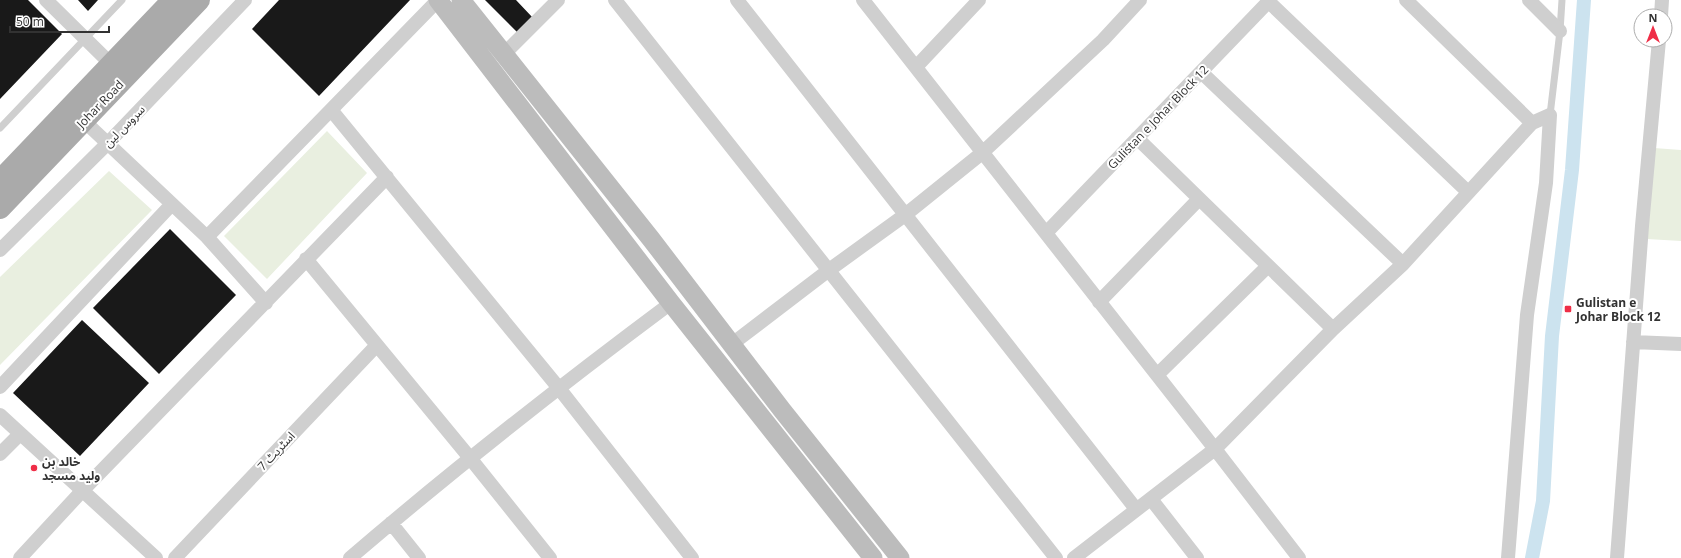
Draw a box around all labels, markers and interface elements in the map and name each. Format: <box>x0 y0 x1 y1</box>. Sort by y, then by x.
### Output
scale bar <box>10 8 109 34</box>
north arrow <box>1633 8 1673 48</box>
text: N <box>1649 10 1657 25</box>
text: 50 m <box>16 13 44 30</box>
street label: Gulistan e Johar Block 12 <box>1104 61 1212 173</box>
street label: Johar Road <box>72 76 127 133</box>
street label: سروس لین <box>99 101 149 151</box>
place label: Gulistan e Johar Block 12 <box>1575 294 1661 325</box>
marker: Gulistan e Johar Block 12 <box>1563 304 1573 314</box>
street label: اسٹریٹ 7 <box>253 428 299 474</box>
place label: خالد بن ولید مسجد <box>42 453 100 484</box>
marker: خالد بن ولید مسجد <box>29 463 39 473</box>

